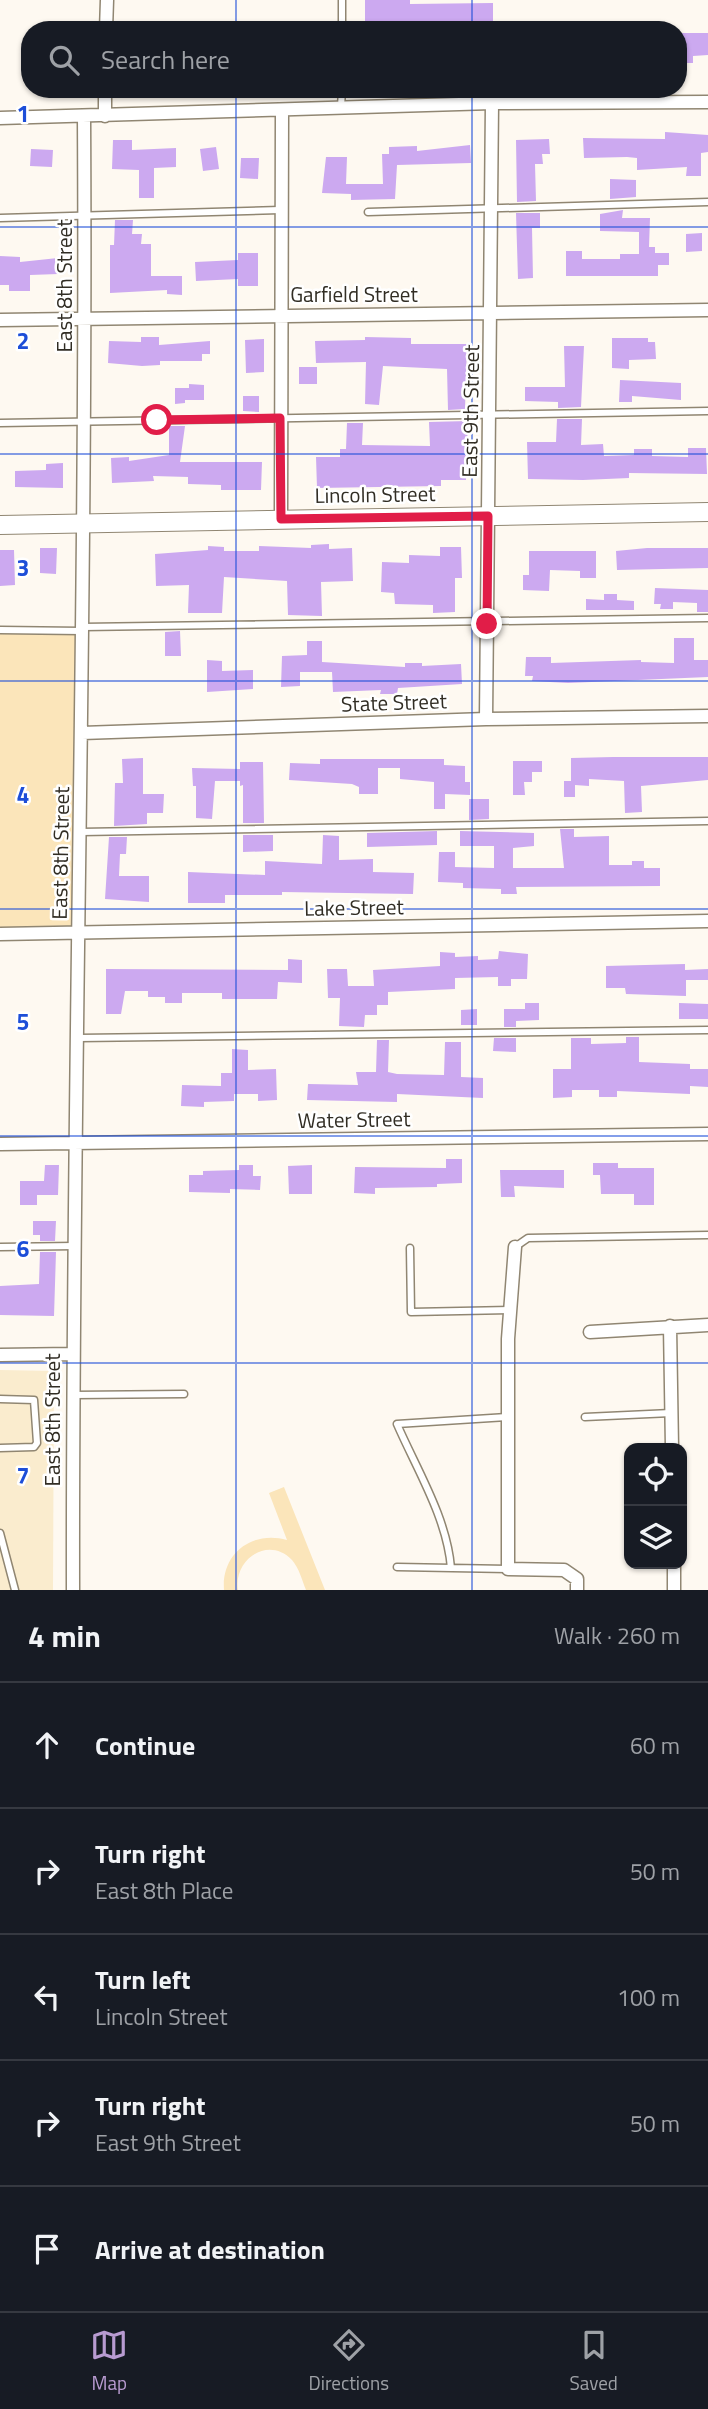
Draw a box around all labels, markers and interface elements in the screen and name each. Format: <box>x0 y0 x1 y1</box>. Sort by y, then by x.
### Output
search box <box>21 21 687 98</box>
text: Search here <box>101 40 230 79</box>
icon: search <box>45 41 83 79</box>
text: 1 <box>17 96 29 131</box>
street label: East 8th Street <box>48 219 80 353</box>
street label: Garfield Street <box>290 278 418 310</box>
text: 2 <box>17 323 29 358</box>
street label: East 9th Street <box>453 344 487 478</box>
route start <box>141 404 172 435</box>
street label: Lincoln Street <box>314 477 436 511</box>
text: 3 <box>17 550 29 585</box>
route end <box>471 608 502 639</box>
street label: State Street <box>341 684 448 720</box>
text: 4 <box>17 777 29 812</box>
street label: East 8th Street <box>43 786 77 920</box>
street label: Lake Street <box>304 890 405 924</box>
text: 5 <box>17 1004 29 1039</box>
street label: Water Street <box>297 1102 411 1136</box>
text: 6 <box>17 1231 30 1266</box>
street label: East 8th Street <box>36 1353 68 1487</box>
map controls <box>624 1443 687 1569</box>
button: locate <box>624 1443 687 1506</box>
text: 7 <box>17 1458 29 1493</box>
button: layers <box>624 1506 687 1569</box>
text: 4 min <box>28 1613 101 1659</box>
text: Walk · 260 m <box>554 1618 680 1653</box>
icon: ahead <box>28 1726 66 1764</box>
text: Continue <box>95 1726 195 1765</box>
text: 60 m <box>630 1728 680 1763</box>
text: Turn right <box>95 1834 206 1873</box>
icon: right <box>28 1852 66 1890</box>
text: 50 m <box>630 1854 680 1889</box>
text: East 8th Place <box>95 1873 233 1908</box>
text: Turn left <box>95 1960 190 1999</box>
icon: left <box>28 1978 66 2016</box>
text: 100 m <box>617 1980 680 2015</box>
text: Lincoln Street <box>95 1999 227 2034</box>
text: Turn right <box>95 2086 206 2125</box>
icon: right <box>28 2104 66 2142</box>
text: 50 m <box>630 2106 680 2141</box>
text: East 9th Street <box>95 2125 241 2160</box>
icon: arrive <box>28 2230 66 2268</box>
text: Arrive at destination <box>95 2230 325 2269</box>
tab: Map <box>90 2326 128 2397</box>
tab: Directions <box>309 2326 389 2397</box>
tab: Saved <box>569 2326 618 2397</box>

